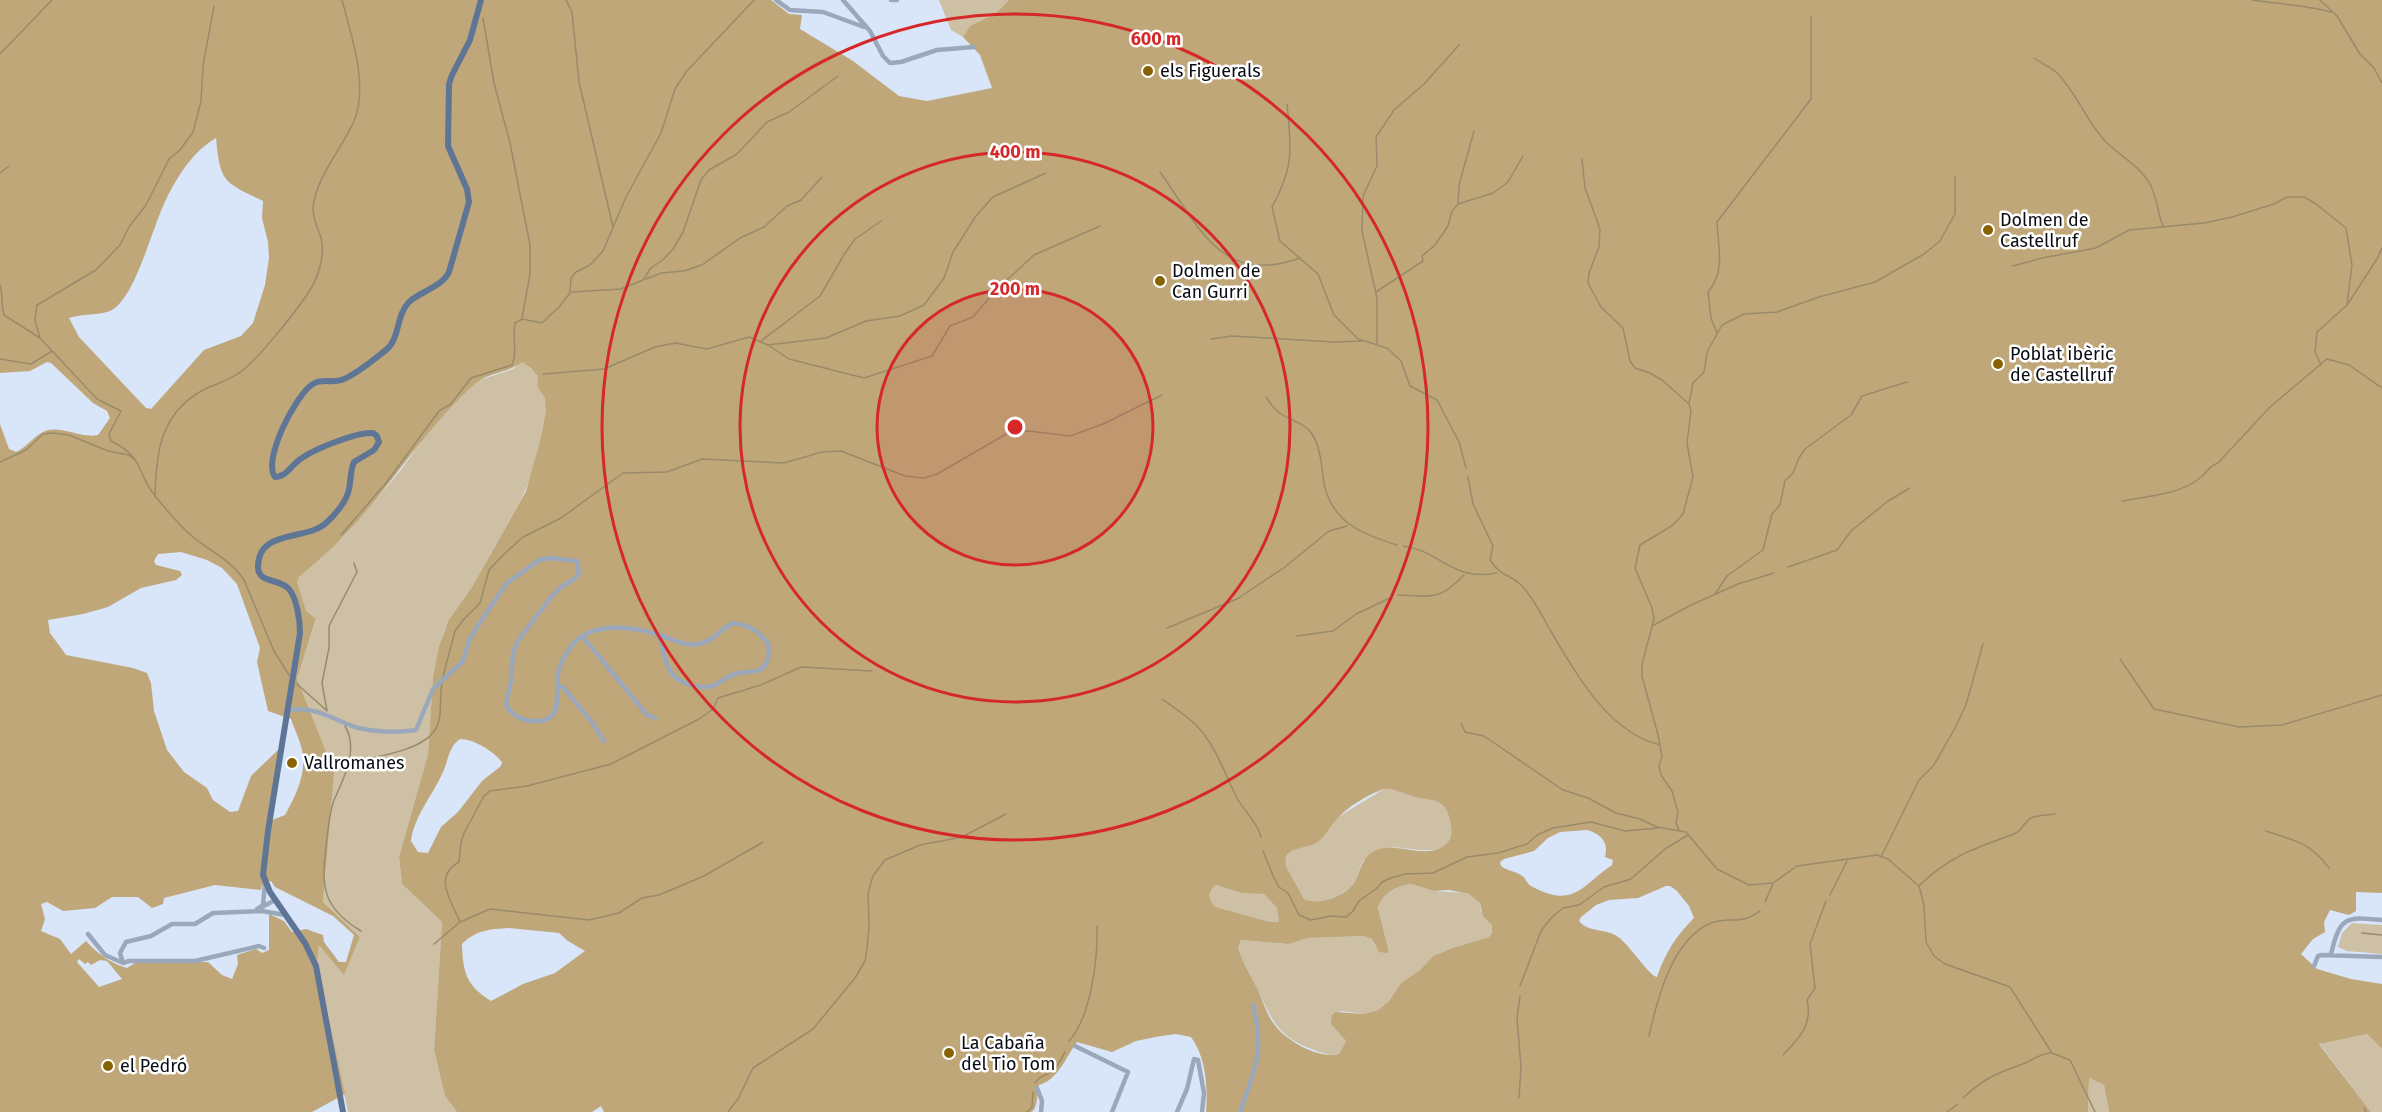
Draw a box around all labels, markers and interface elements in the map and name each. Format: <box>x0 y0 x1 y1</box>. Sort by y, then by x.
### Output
text: 600 m <box>1131 28 1181 50</box>
place label: els Figuerals <box>1160 60 1261 82</box>
marker: els Figuerals <box>1141 64 1155 78</box>
text: 400 m <box>990 141 1040 163</box>
place label: Dolmen de Castellruf <box>2000 209 2089 252</box>
marker: Dolmen de Castellruf <box>1981 223 1995 237</box>
place label: Dolmen de Can Gurri <box>1172 260 1261 303</box>
marker: Dolmen de Can Gurri <box>1153 274 1167 288</box>
text: 200 m <box>990 278 1040 300</box>
place label: Poblat ibèric de Castellruf <box>2010 343 2115 386</box>
marker: Poblat ibèric de Castellruf <box>1991 357 2005 371</box>
centre of rings <box>1005 417 1025 437</box>
place label: Vallromanes <box>304 752 404 774</box>
marker: Vallromanes <box>285 756 299 770</box>
place label: La Cabaña del Tio Tom <box>961 1032 1056 1075</box>
marker: La Cabaña del Tio Tom <box>942 1046 956 1060</box>
place label: el Pedró <box>120 1055 187 1077</box>
marker: el Pedró <box>101 1059 115 1073</box>

